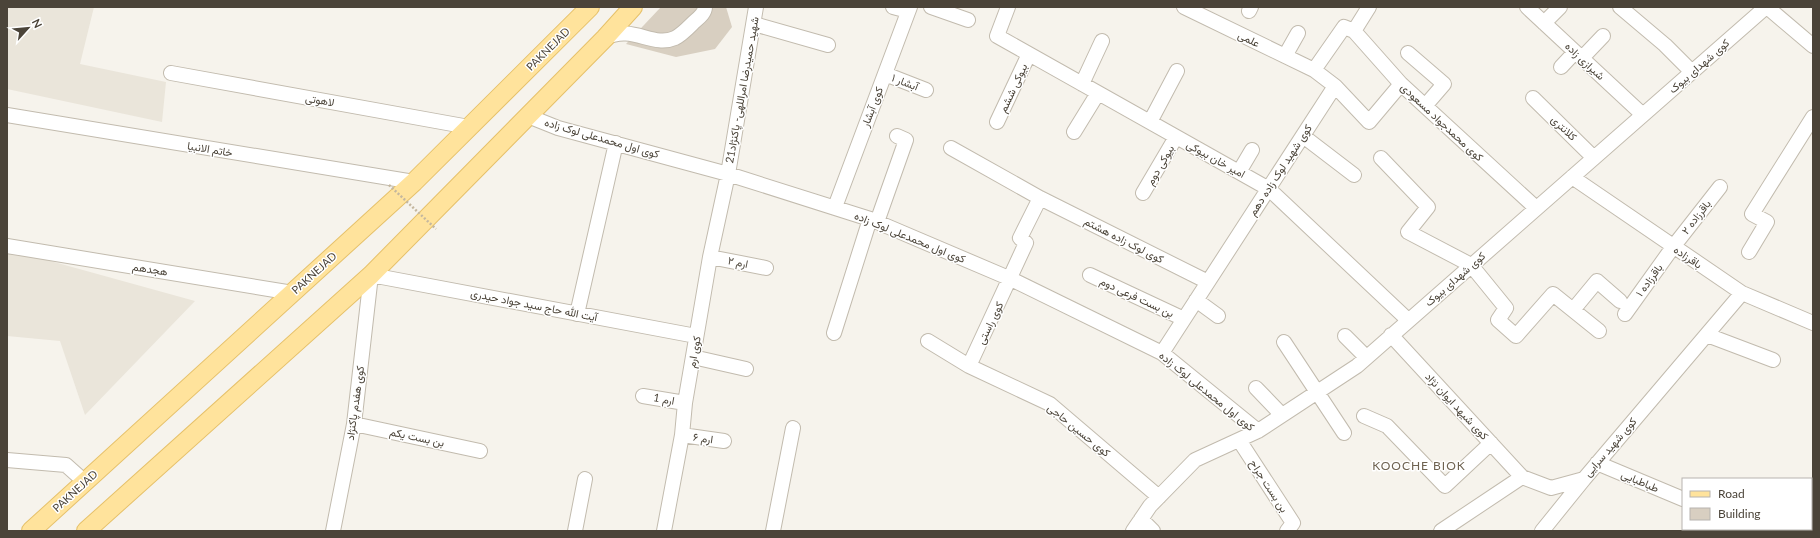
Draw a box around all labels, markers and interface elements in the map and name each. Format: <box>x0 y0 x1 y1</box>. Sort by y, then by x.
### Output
north arrow <box>8 8 48 48</box>
street label: شهید حمیدرضا امراللهی- پاکنژاد21 <box>722 15 763 165</box>
text: N <box>30 17 45 30</box>
street label: PAKNEJAD <box>523 24 572 73</box>
street label: علمی <box>1236 28 1263 50</box>
street label: کوی شهدای بیوک <box>1666 36 1732 96</box>
street label: شیرازی زاده <box>1562 39 1608 83</box>
street label: بیوکی ششم <box>996 61 1031 115</box>
street label: آبشار ۱ <box>890 70 922 94</box>
street label: کوی محمدجواد مسعودی <box>1398 80 1486 164</box>
street label: کوی آبشار <box>858 85 886 130</box>
street label: لاهوتی <box>304 91 336 109</box>
street label: کلانتری <box>1548 112 1580 144</box>
street label: کوی اول محمدعلی لوک زاده <box>543 115 661 161</box>
street label: کوی شهید لوک زاده دهم <box>1245 122 1316 219</box>
street label: امیر خان بیوکی <box>1184 137 1248 181</box>
street label: خاتم الانبیا <box>186 138 234 161</box>
street label: بیوکی دوم <box>1143 142 1178 188</box>
street label: باقرزاده ۲ <box>1678 197 1714 237</box>
street label: کوی اول محمدعلی لوک زاده <box>852 208 968 266</box>
street label: کوی لوک زاده هشتم <box>1081 214 1166 267</box>
street label: باقرزاده <box>1671 242 1705 272</box>
street label: PAKNEJAD <box>289 249 339 296</box>
street label: کوی شهدای بیوک <box>1422 249 1488 309</box>
street label: ارم ۲ <box>726 253 749 272</box>
street label: هجدهم <box>131 259 169 280</box>
street label: باقرزاده ۱ <box>1632 261 1666 299</box>
street label: بن بست فرعی دوم <box>1097 274 1176 321</box>
street label: آیت الله حاج سید جواد حیدری <box>469 286 600 325</box>
street label: کوی راستی <box>974 299 1006 347</box>
street label: کوی ارم <box>684 335 705 369</box>
street label: کوی اول محمدعلی لوک زاده <box>1156 348 1258 434</box>
street label: کوی هفدم پاکنژاد <box>343 365 368 441</box>
street label: کوی شیهد ایوان نژاد <box>1422 369 1492 443</box>
street label: ارم 1 <box>652 390 676 409</box>
street label: کوی حسین حاجی <box>1045 400 1113 460</box>
street label: کوی شهید سرایی <box>1580 414 1640 479</box>
street label: بن بست یکم <box>388 424 446 451</box>
street label: ارم ۶ <box>692 430 714 447</box>
street label: بن بست جراح <box>1246 457 1291 516</box>
district label: KOOCHE BIOK <box>1372 458 1466 473</box>
street label: PAKNEJAD <box>50 467 100 514</box>
street label: طباطبایی <box>1619 467 1661 495</box>
legend <box>1682 478 1812 530</box>
text: Road <box>1718 486 1745 501</box>
text: Building <box>1718 506 1761 521</box>

